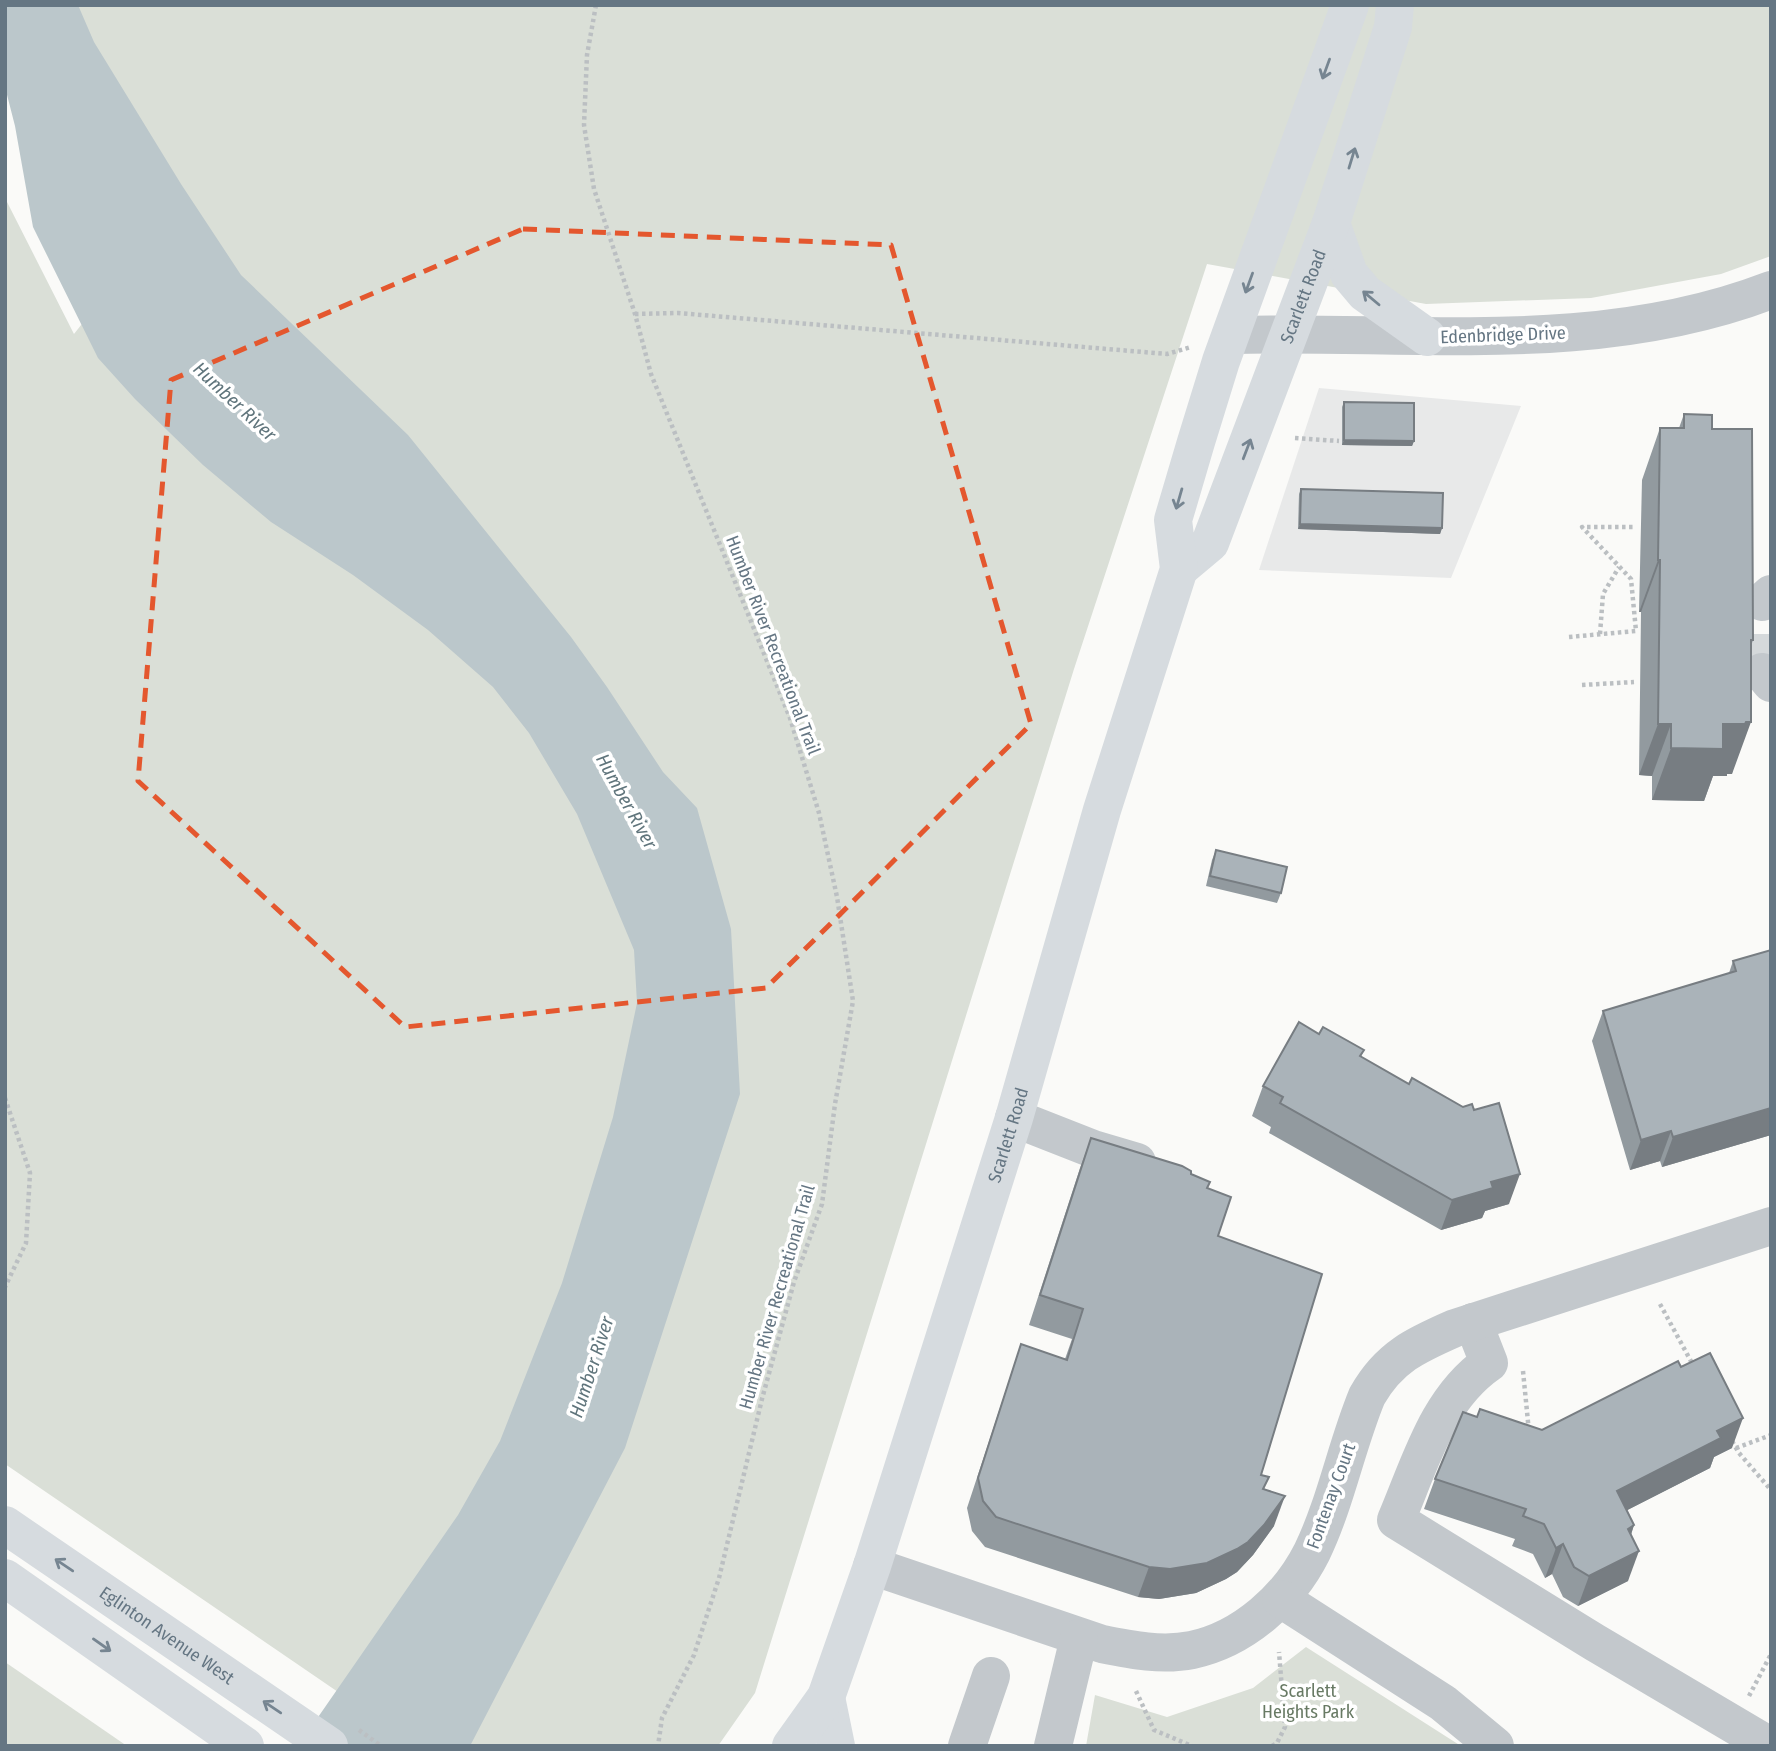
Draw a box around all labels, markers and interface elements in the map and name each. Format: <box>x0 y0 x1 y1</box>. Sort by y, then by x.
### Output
one-way arrow <box>1319 57 1331 79</box>
one-way arrow <box>1346 147 1359 169</box>
street label: Scarlett Road <box>1275 247 1331 346</box>
one-way arrow <box>1242 271 1254 293</box>
one-way arrow <box>1363 290 1381 306</box>
street label: Edenbridge Drive <box>1440 322 1566 348</box>
water label: Humber River <box>188 357 282 447</box>
one-way arrow <box>1241 438 1254 460</box>
one-way arrow <box>1171 488 1184 510</box>
street label: Humber River Recreational Trail <box>721 532 825 758</box>
water label: Humber River <box>591 750 663 854</box>
street label: Scarlett Road <box>983 1085 1033 1185</box>
street label: Humber River Recreational Trail <box>734 1182 820 1412</box>
water label: Humber River <box>564 1312 619 1421</box>
street label: Fontenay Court <box>1302 1440 1360 1552</box>
one-way arrow <box>55 1558 74 1572</box>
street label: Eglinton Avenue West <box>95 1582 239 1689</box>
one-way arrow <box>92 1637 111 1652</box>
park label: Scarlett Heights Park <box>1262 1680 1355 1723</box>
one-way arrow <box>263 1700 283 1714</box>

